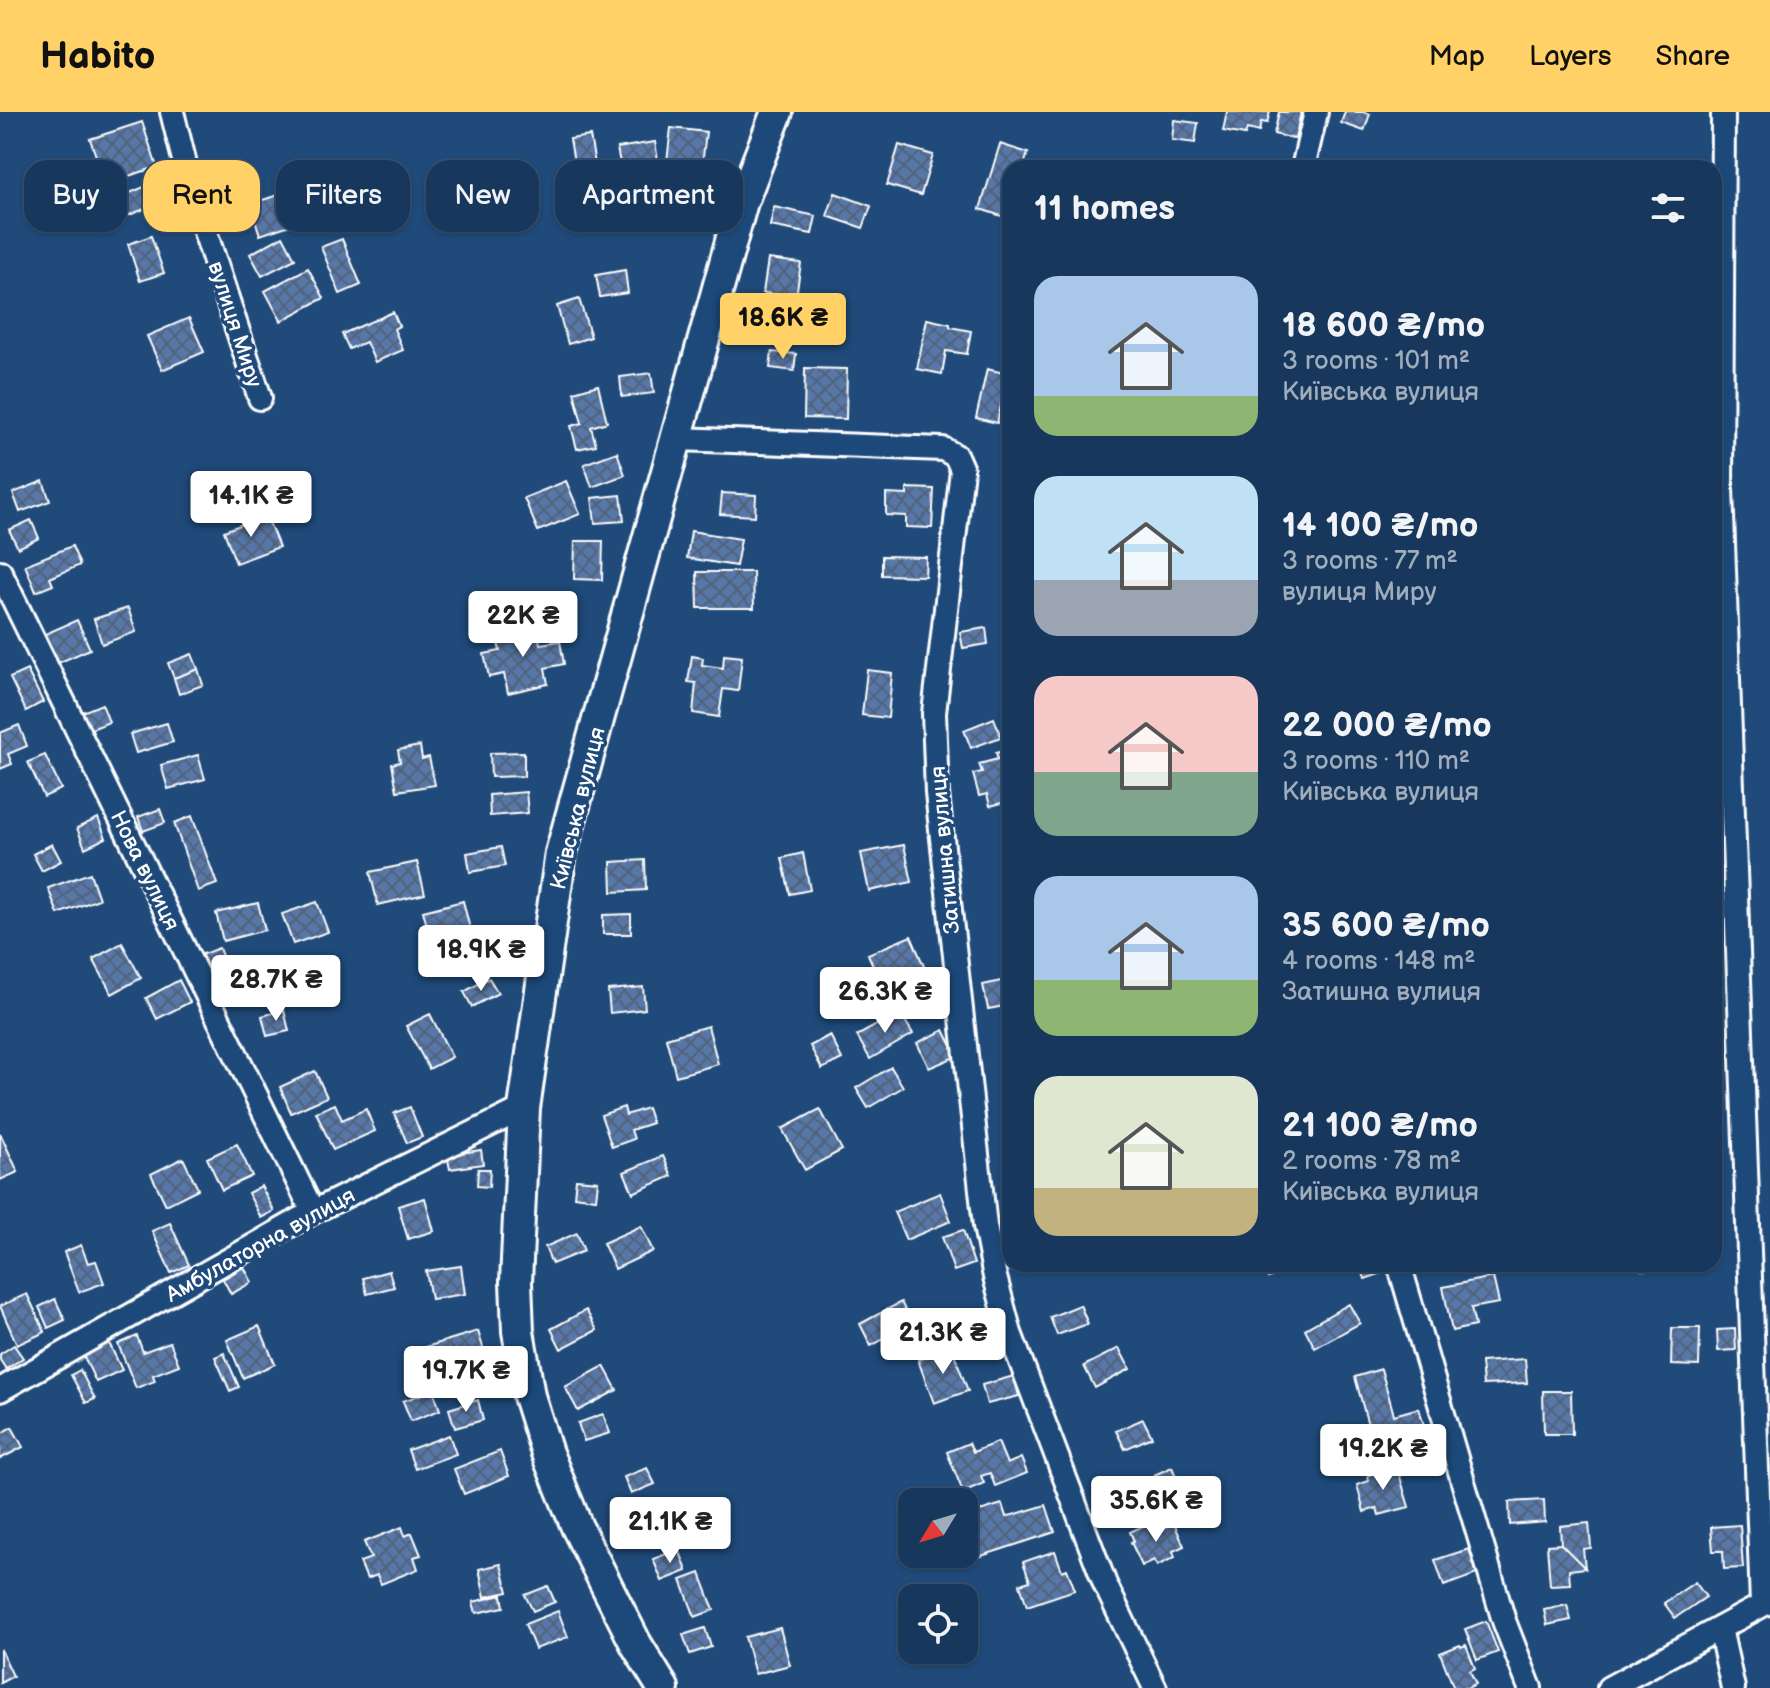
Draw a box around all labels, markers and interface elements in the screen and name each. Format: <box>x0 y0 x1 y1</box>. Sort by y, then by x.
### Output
text: Habito <box>40 34 155 79</box>
text: Map <box>1429 40 1485 73</box>
text: Layers <box>1529 40 1612 73</box>
text: Share <box>1656 40 1730 73</box>
chip: Buy <box>24 160 127 232</box>
chip: Rent <box>143 160 260 232</box>
chip: Filters <box>276 160 410 232</box>
chip: New <box>426 160 539 232</box>
chip: Apartment <box>555 160 743 232</box>
icon: filters <box>1646 186 1690 230</box>
text: 11 homes <box>1034 188 1175 229</box>
street label: вулиця Миру <box>202 258 268 391</box>
pin: 18.6K ₴ <box>709 293 857 361</box>
text: 18.6K ₴ <box>738 303 828 334</box>
text: 18 600 ₴/mo <box>1282 305 1485 346</box>
icon: home <box>1098 308 1194 404</box>
text: 3 rooms · 101 m² <box>1282 346 1470 377</box>
text: Київська вулиця <box>1282 377 1479 408</box>
pin: 14.1K ₴ <box>177 471 325 539</box>
text: 14.1K ₴ <box>209 481 293 512</box>
text: 14 100 ₴/mo <box>1282 505 1478 546</box>
icon: home <box>1098 508 1194 604</box>
text: 3 rooms · 77 m² <box>1282 546 1458 577</box>
text: вулиця Миру <box>1282 577 1437 608</box>
pin: 22K ₴ <box>467 591 579 659</box>
text: 22K ₴ <box>486 601 560 632</box>
text: 22 000 ₴/mo <box>1282 705 1492 746</box>
icon: home <box>1098 708 1194 804</box>
street label: Київська вулиця <box>545 724 612 893</box>
text: 3 rooms · 110 m² <box>1282 746 1470 777</box>
street label: Затишна вулиця <box>925 765 966 935</box>
text: Київська вулиця <box>1282 777 1479 808</box>
street label: Нова вулиця <box>104 806 185 935</box>
text: 35 600 ₴/mo <box>1282 905 1490 946</box>
icon: home <box>1098 908 1194 1004</box>
pin: 18.9K ₴ <box>407 925 555 993</box>
text: 18.9K ₴ <box>436 935 526 966</box>
text: 4 rooms · 148 m² <box>1282 946 1475 977</box>
pin: 28.7K ₴ <box>202 955 350 1023</box>
text: 28.7K ₴ <box>229 965 323 996</box>
pin: 26.3K ₴ <box>811 967 959 1035</box>
text: 26.3K ₴ <box>838 977 932 1008</box>
text: Затишна вулиця <box>1282 977 1481 1008</box>
text: 21 100 ₴/mo <box>1282 1105 1478 1146</box>
icon: home <box>1098 1108 1194 1204</box>
text: 2 rooms · 78 m² <box>1282 1146 1461 1177</box>
text: Київська вулиця <box>1282 1177 1479 1208</box>
street label: Амбулаторна вулиця <box>161 1182 360 1309</box>
pin: 21.3K ₴ <box>869 1308 1017 1376</box>
text: 21.3K ₴ <box>899 1318 987 1349</box>
pin: 19.7K ₴ <box>392 1346 540 1414</box>
text: 19.7K ₴ <box>422 1356 510 1387</box>
pin: 19.2K ₴ <box>1309 1424 1457 1492</box>
text: 19.2K ₴ <box>1338 1434 1428 1465</box>
pin: 35.6K ₴ <box>1082 1476 1230 1544</box>
text: 35.6K ₴ <box>1109 1486 1203 1517</box>
north arrow <box>898 1488 978 1568</box>
map controls <box>898 1488 978 1664</box>
pin: 21.1K ₴ <box>596 1497 744 1565</box>
text: 21.1K ₴ <box>628 1507 712 1538</box>
button: locate <box>898 1584 978 1664</box>

